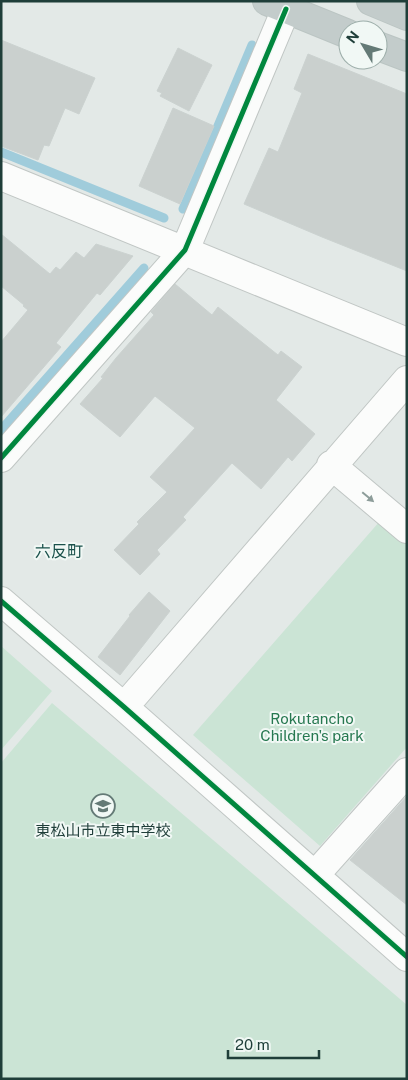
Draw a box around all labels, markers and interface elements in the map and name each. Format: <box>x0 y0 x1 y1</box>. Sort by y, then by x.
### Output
north arrow <box>338 20 388 70</box>
text: N <box>343 28 362 46</box>
one-way arrow <box>362 491 375 502</box>
district label: 六反町 <box>35 542 83 561</box>
park label: Rokutancho Children's park <box>260 710 364 744</box>
school or university icon: 東松山市立東中学校 <box>90 793 116 819</box>
place label: 東松山市立東中学校 <box>35 822 171 839</box>
scale bar <box>228 1028 319 1060</box>
text: 20 m <box>235 1036 270 1053</box>

